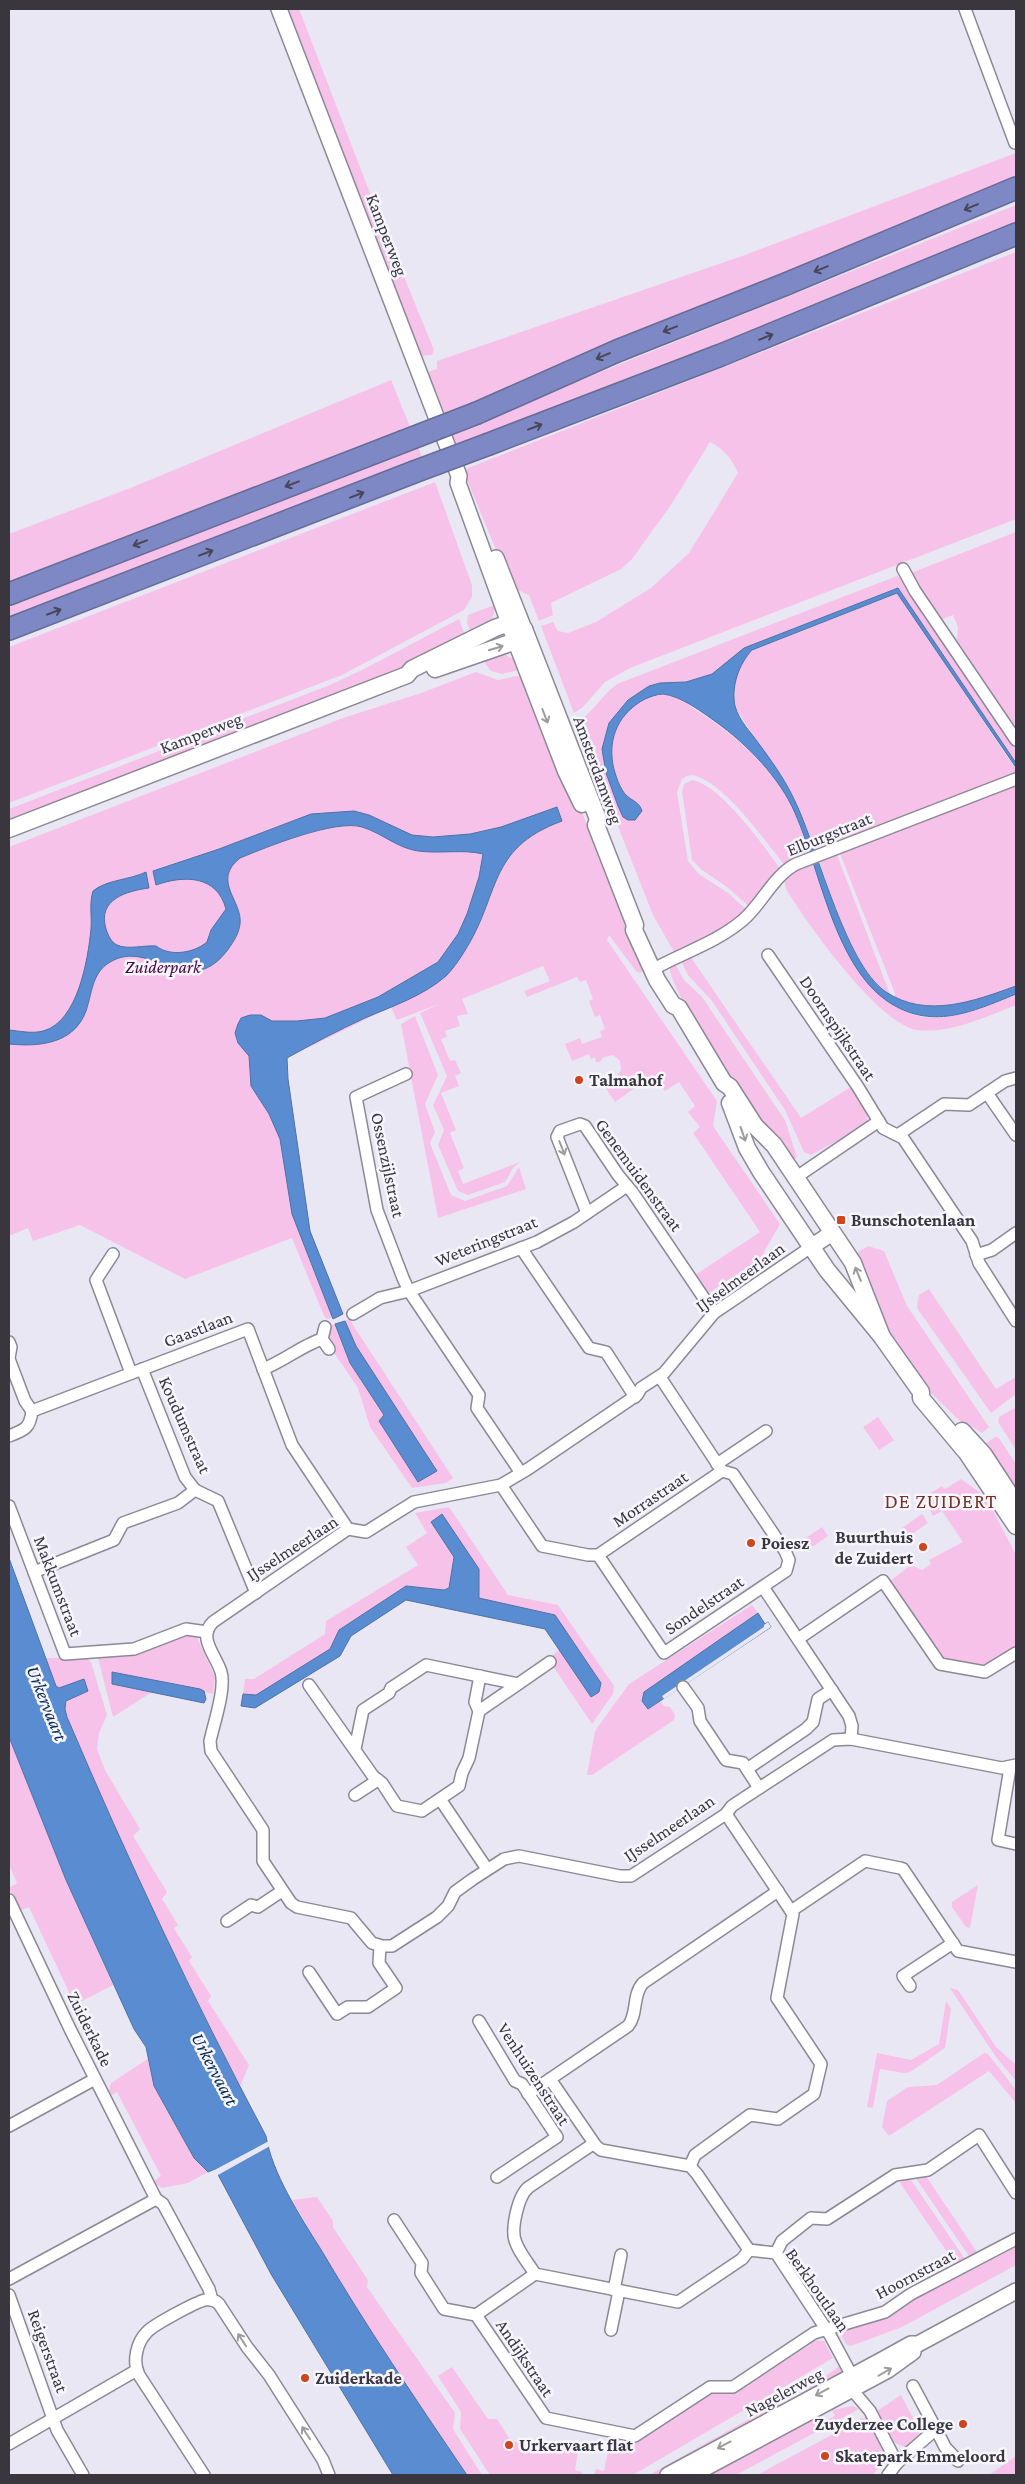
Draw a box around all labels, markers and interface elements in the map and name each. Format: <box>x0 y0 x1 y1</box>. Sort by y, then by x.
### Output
street label: Kamperweg <box>362 191 412 279</box>
one-way arrow <box>964 203 979 212</box>
one-way arrow <box>814 266 829 275</box>
one-way arrow <box>663 325 679 334</box>
one-way arrow <box>758 331 773 341</box>
one-way arrow <box>596 352 611 362</box>
one-way arrow <box>527 422 542 431</box>
one-way arrow <box>284 481 299 490</box>
one-way arrow <box>349 489 364 499</box>
one-way arrow <box>133 539 148 548</box>
one-way arrow <box>198 548 213 557</box>
one-way arrow <box>46 607 61 616</box>
one-way arrow <box>488 642 504 652</box>
street label: Kamperweg <box>157 708 245 758</box>
one-way arrow <box>541 708 550 723</box>
street label: Amsterdamweg <box>569 713 627 827</box>
street label: Elburgstraat <box>784 808 875 860</box>
park label: Zuiderpark <box>125 957 202 977</box>
street label: Doornspijkstraat <box>795 972 881 1085</box>
place label: Talmahof <box>589 1070 664 1090</box>
marker: Talmahof <box>573 1074 585 1086</box>
street label: Ossenzijlstraat <box>366 1111 409 1221</box>
street label: Genemuidenstraat <box>591 1115 687 1236</box>
one-way arrow <box>738 1126 748 1142</box>
one-way arrow <box>558 1140 567 1156</box>
place label: Bunschotenlaan <box>851 1210 976 1230</box>
street label: Weteringstraat <box>432 1211 541 1271</box>
marker: Bunschotenlaan <box>835 1214 847 1226</box>
street label: IJsselmeerlaan <box>692 1238 789 1316</box>
one-way arrow <box>852 1267 861 1282</box>
street label: Gaastlaan <box>161 1307 236 1351</box>
street label: Koudumstraat <box>155 1374 216 1477</box>
street label: Morrastraat <box>609 1466 692 1531</box>
district label: DE ZUIDERT <box>885 1490 997 1512</box>
street label: IJsselmeerlaan <box>242 1511 342 1585</box>
place label: Buurthuis de Zuidert <box>834 1527 914 1568</box>
street label: Makkumstraat <box>30 1533 87 1640</box>
place label: Poiesz <box>761 1533 809 1553</box>
marker: Poiesz <box>745 1537 757 1549</box>
marker: Buurthuis de Zuidert <box>917 1541 929 1553</box>
street label: Sondelstraat <box>661 1571 748 1639</box>
water label: Urkervaart <box>22 1662 72 1744</box>
street label: IJsselmeerlaan <box>620 1790 718 1866</box>
street label: Zuiderkade <box>63 1988 117 2070</box>
street label: Venhuizenstraat <box>494 2019 575 2130</box>
water label: Urkervaart <box>187 2029 243 2109</box>
street label: Berkhoutlaan <box>782 2244 854 2336</box>
street label: Hoornstraat <box>872 2244 959 2303</box>
street label: Reigerstraat <box>24 2307 73 2396</box>
street label: Andijkstraat <box>491 2316 559 2402</box>
one-way arrow <box>237 2334 247 2348</box>
street label: Nagelerweg <box>742 2363 827 2421</box>
one-way arrow <box>877 2366 891 2376</box>
place label: Zuiderkade <box>315 2368 402 2388</box>
marker: Zuiderkade <box>299 2372 311 2384</box>
one-way arrow <box>815 2388 830 2397</box>
place label: Zuyderzee College <box>815 2414 953 2434</box>
marker: Zuyderzee College <box>957 2418 969 2430</box>
one-way arrow <box>301 2426 311 2440</box>
place label: Urkervaart flat <box>519 2435 634 2455</box>
marker: Urkervaart flat <box>503 2439 515 2451</box>
one-way arrow <box>716 2440 731 2450</box>
place label: Skatepark Emmeloord <box>835 2446 1006 2466</box>
marker: Skatepark Emmeloord <box>819 2450 831 2462</box>

